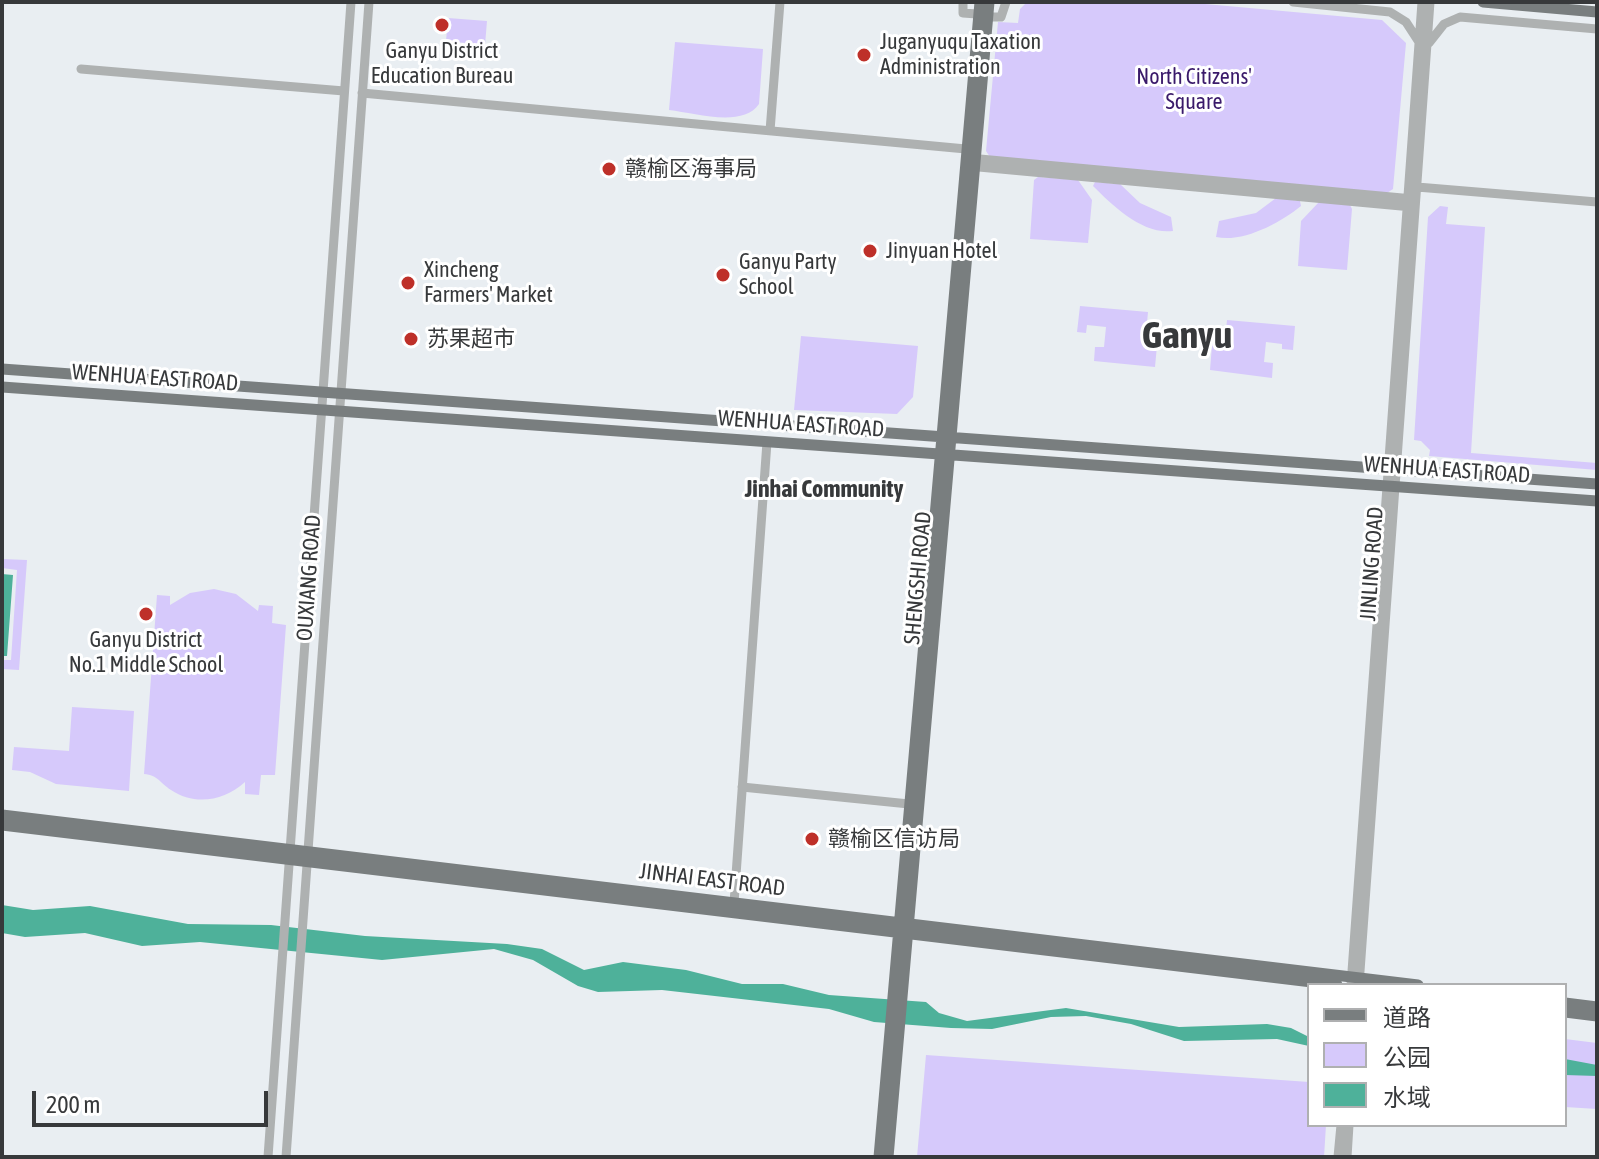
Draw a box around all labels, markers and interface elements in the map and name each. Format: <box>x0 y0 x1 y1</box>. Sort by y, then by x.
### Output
marker: Ganyu District Education Bureau <box>433 16 451 34</box>
place label: Juganyuqu Taxation Administration <box>880 29 1041 80</box>
place label: Ganyu District Education Bureau <box>371 38 513 90</box>
marker: Juganyuqu Taxation Administration <box>855 46 873 64</box>
park label: North Citizens' Square <box>1136 64 1252 116</box>
place label: 赣榆区海事局 <box>625 156 757 182</box>
marker: 赣榆区海事局 <box>600 160 618 178</box>
place label: Jinyuan Hotel <box>886 238 997 264</box>
marker: Jinyuan Hotel <box>861 242 879 260</box>
place label: Ganyu Party School <box>739 249 837 300</box>
place label: Xincheng Farmers' Market <box>424 257 553 308</box>
marker: Ganyu Party School <box>714 266 732 284</box>
marker: Xincheng Farmers' Market <box>399 274 417 292</box>
district label: Ganyu <box>1142 313 1232 359</box>
place label: 苏果超市 <box>427 326 515 352</box>
marker: 苏果超市 <box>402 330 420 348</box>
street label: WENHUA EAST ROAD <box>71 359 239 397</box>
street label: WENHUA EAST ROAD <box>717 405 885 443</box>
street label: WENHUA EAST ROAD <box>1363 451 1531 489</box>
district label: Jinhai Community <box>745 475 903 503</box>
street label: JINLING ROAD <box>1355 506 1389 622</box>
street label: SHENGSHI ROAD <box>899 510 937 646</box>
street label: OUXIANG ROAD <box>291 514 327 642</box>
marker: Ganyu District No.1 Middle School <box>137 605 155 623</box>
place label: Ganyu District No.1 Middle School <box>69 627 223 678</box>
place label: 赣榆区信访局 <box>828 826 960 852</box>
marker: 赣榆区信访局 <box>803 830 821 848</box>
street label: JINHAI EAST ROAD <box>638 858 786 902</box>
legend <box>1307 983 1567 1127</box>
text: 道路 <box>1383 1004 1431 1031</box>
text: 公园 <box>1383 1044 1431 1071</box>
scale bar <box>36 1075 272 1125</box>
text: 水域 <box>1383 1084 1431 1111</box>
text: 200 m <box>46 1091 100 1118</box>

